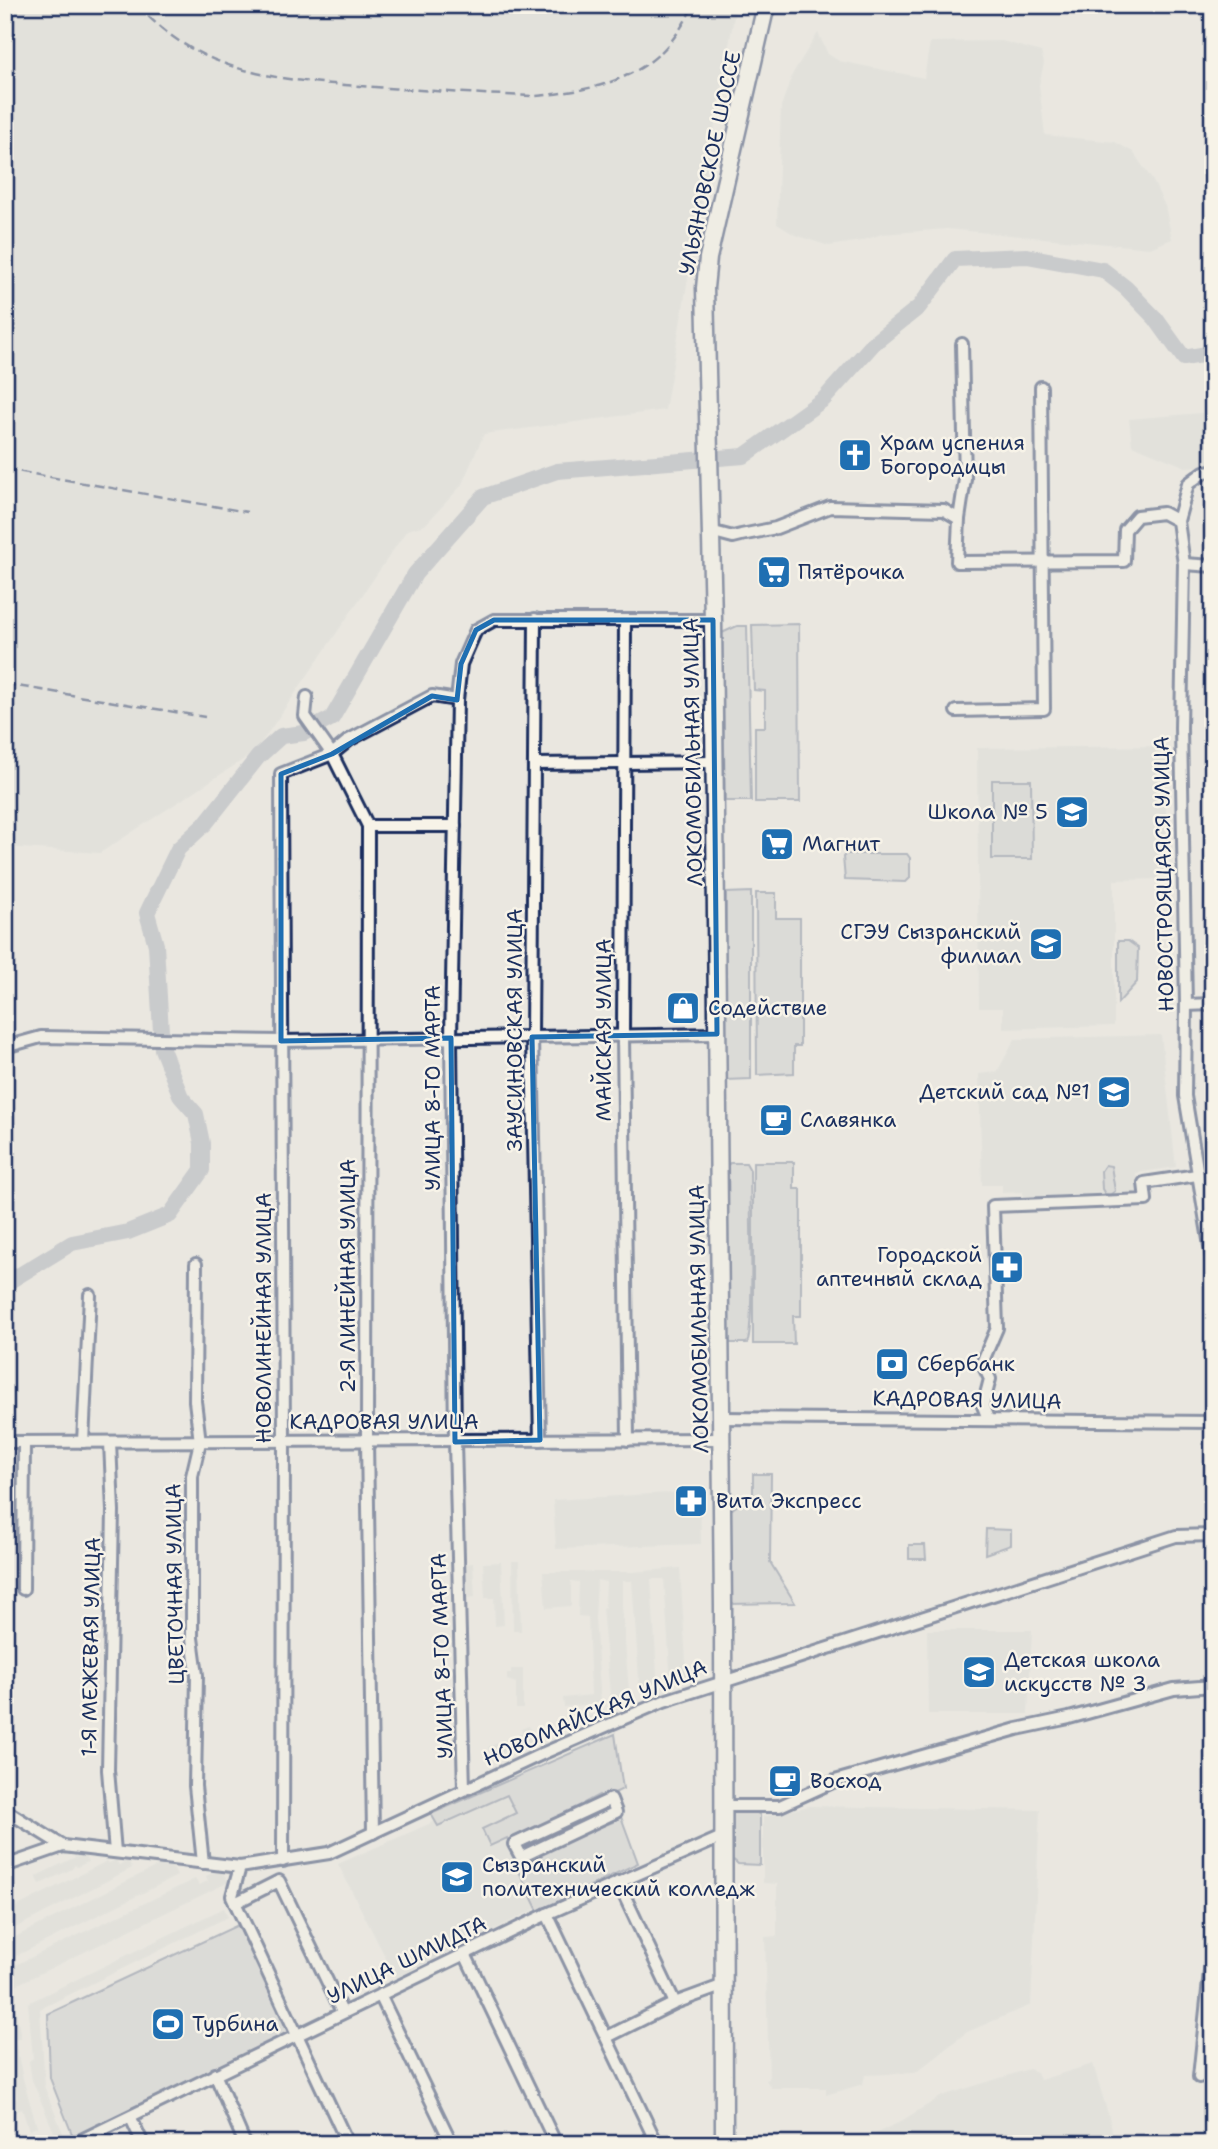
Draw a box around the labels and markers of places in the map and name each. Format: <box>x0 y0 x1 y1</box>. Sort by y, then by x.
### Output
place label: Храм успения Богородицы <box>880 429 1025 481</box>
church icon: Храм успения Богородицы <box>836 436 874 474</box>
supermarket icon: Пятёрочка <box>755 553 793 591</box>
place label: Пятёрочка <box>798 558 904 586</box>
school or university icon: Школа № 5 <box>1053 793 1091 831</box>
place label: Школа № 5 <box>927 798 1048 826</box>
supermarket icon: Магнит <box>758 825 796 863</box>
place label: Магнит <box>802 830 881 858</box>
place label: СГЭУ Сызранский филиал <box>840 918 1021 970</box>
school or university icon: СГЭУ Сызранский филиал <box>1027 925 1065 963</box>
shop icon: Содействие <box>664 989 702 1027</box>
place label: Содействие <box>708 994 828 1022</box>
school or university icon: Детский сад №1 <box>1095 1073 1133 1111</box>
place label: Детский сад №1 <box>919 1078 1090 1106</box>
cafe icon: Славянка <box>757 1101 795 1139</box>
place label: Славянка <box>800 1106 896 1134</box>
place label: Городской аптечный склад <box>816 1241 982 1293</box>
pharmacy icon: Городской аптечный склад <box>988 1248 1026 1286</box>
bank icon: Сбербанк <box>873 1345 911 1383</box>
place label: Сбербанк <box>917 1350 1015 1378</box>
pharmacy icon: Вита Экспресс <box>672 1482 710 1520</box>
place label: Вита Экспресс <box>716 1487 862 1515</box>
place label: Детская школа искусств № 3 <box>1004 1646 1160 1698</box>
school or university icon: Детская школа искусств № 3 <box>960 1653 998 1691</box>
cafe icon: Восход <box>766 1762 804 1800</box>
place label: Восход <box>810 1767 881 1795</box>
place label: Сызранский политехнический колледж <box>482 1851 755 1903</box>
school or university icon: Сызранский политехнический колледж <box>438 1858 476 1896</box>
sports icon: Турбина <box>149 2005 187 2043</box>
place label: Турбина <box>192 2010 279 2038</box>

